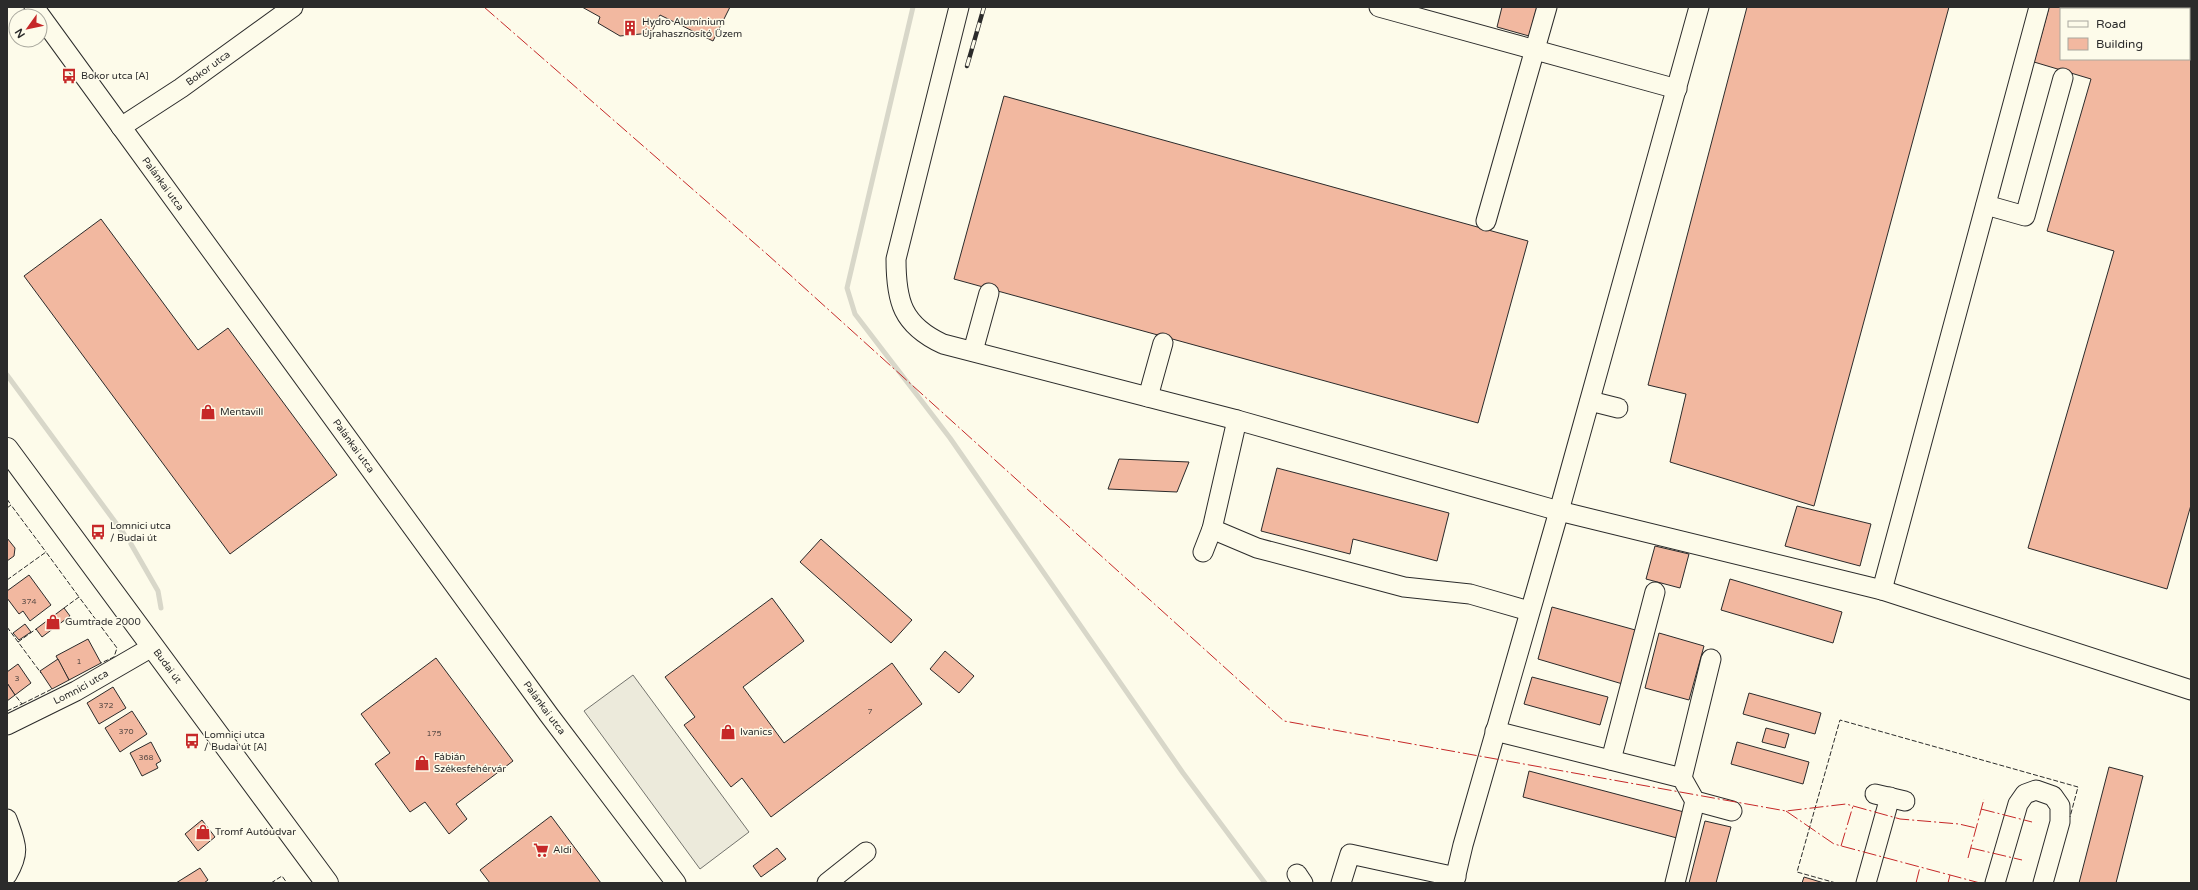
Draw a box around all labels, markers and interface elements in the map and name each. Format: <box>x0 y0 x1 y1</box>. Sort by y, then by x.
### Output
north arrow <box>8 8 48 48</box>
legend <box>2060 8 2190 60</box>
place label: Hydro Alumínium Újrahasznosító Üzem <box>642 16 742 40</box>
text: Road <box>2096 17 2126 31</box>
building icon: Hydro Alumínium Újrahasznosító Üzem <box>621 19 639 37</box>
text: N <box>12 26 28 40</box>
text: Building <box>2096 37 2143 51</box>
street label: Bokor utca <box>184 48 233 88</box>
bus stop icon: Bokor utca [A] <box>60 67 78 85</box>
place label: Bokor utca [A] <box>81 70 149 82</box>
street label: Palánkai utca <box>139 155 186 213</box>
shop icon: Mentavill <box>199 403 217 421</box>
place label: Mentavill <box>220 406 263 418</box>
street label: Palánkai utca <box>330 417 377 475</box>
place label: Lomnici utca / Budai út <box>110 520 171 544</box>
bus stop icon: Lomnici utca / Budai út <box>89 523 107 541</box>
house number: 374 <box>21 597 37 606</box>
shop icon: Gumtrade 2000 <box>44 613 62 631</box>
place label: Gumtrade 2000 <box>65 616 141 628</box>
street label: Budai út <box>151 647 184 686</box>
house number: 1 <box>76 657 82 666</box>
street label: Lomnici utca <box>51 668 111 707</box>
house number: 3 <box>14 674 20 683</box>
street label: Palánkai utca <box>521 679 568 737</box>
house number: 372 <box>98 701 114 710</box>
house number: 7 <box>867 707 873 716</box>
shop icon: Ivanics <box>719 723 737 741</box>
place label: Ivanics <box>740 726 773 738</box>
house number: 370 <box>118 727 134 736</box>
place label: Lomnici utca / Budai út [A] <box>204 729 267 753</box>
house number: 175 <box>426 729 442 738</box>
bus stop icon: Lomnici utca / Budai út [A] <box>183 732 201 750</box>
place label: Fábián Székesfehérvár <box>434 751 506 775</box>
house number: 368 <box>138 753 154 762</box>
shop icon: Fábián Székesfehérvár <box>413 754 431 772</box>
shop icon: Tromf Autóudvar <box>194 823 212 841</box>
place label: Tromf Autóudvar <box>215 826 296 838</box>
supermarket icon: Aldi <box>532 841 550 859</box>
place label: Aldi <box>553 844 572 856</box>

